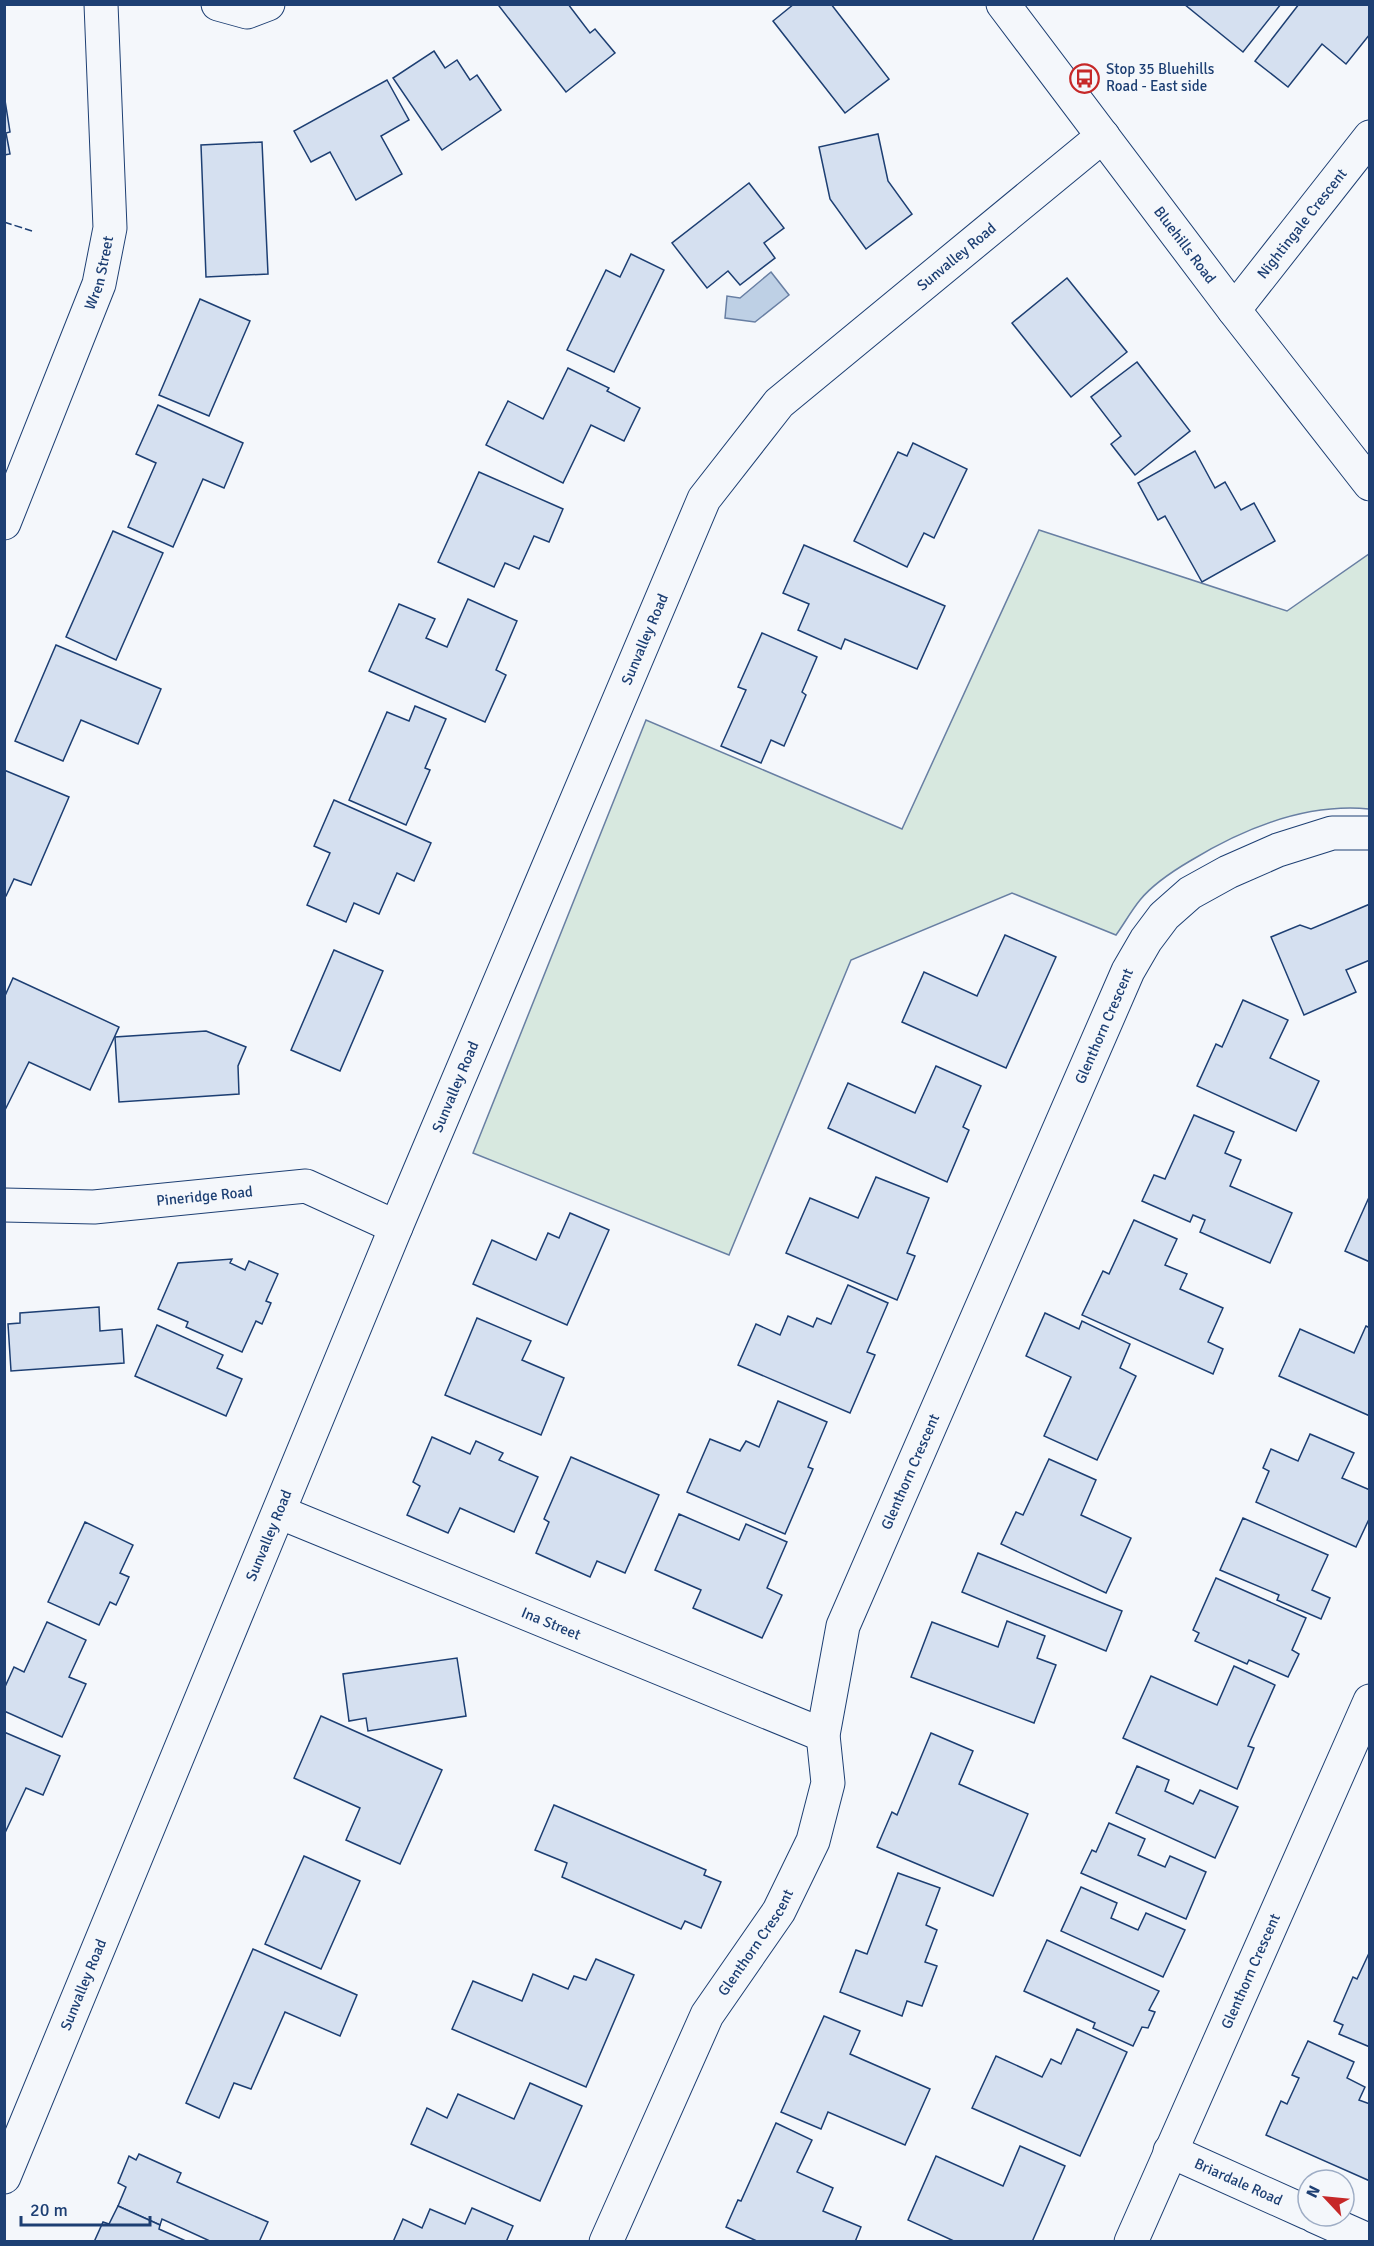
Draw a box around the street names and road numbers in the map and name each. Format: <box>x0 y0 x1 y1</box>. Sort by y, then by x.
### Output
street label: Nightingale Crescent <box>1253 165 1351 282</box>
street label: Bluehills Road <box>1150 203 1220 287</box>
street label: Sunvalley Road <box>913 219 1000 295</box>
street label: Wren Street <box>81 234 117 313</box>
street label: Sunvalley Road <box>617 591 672 687</box>
street label: Glenthorn Crescent <box>1071 966 1137 1087</box>
street label: Sunvalley Road <box>428 1038 483 1135</box>
street label: Pineridge Road <box>155 1182 254 1210</box>
street label: Glenthorn Crescent <box>877 1411 943 1532</box>
street label: Sunvalley Road <box>242 1487 296 1584</box>
street label: Ina Street <box>519 1603 583 1644</box>
street label: Glenthorn Crescent <box>714 1886 797 1999</box>
street label: Glenthorn Crescent <box>1217 1911 1284 2032</box>
street label: Sunvalley Road <box>56 1936 110 2033</box>
street label: Briardale Road <box>1192 2154 1285 2209</box>

